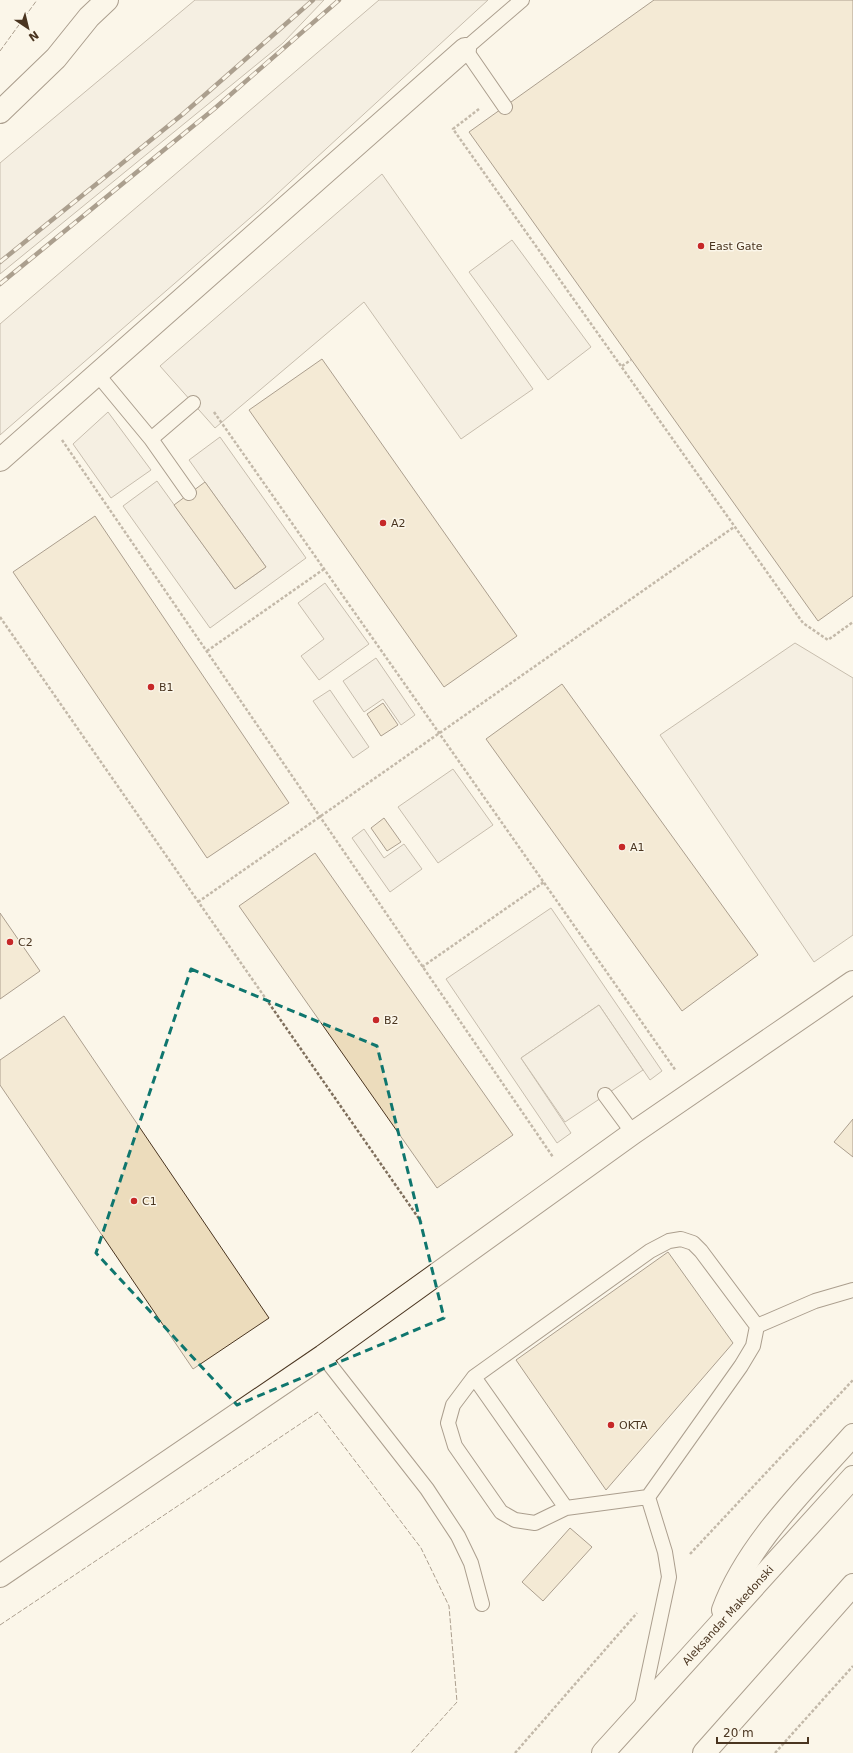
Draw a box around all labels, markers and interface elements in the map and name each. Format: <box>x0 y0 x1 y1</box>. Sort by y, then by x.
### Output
north arrow <box>8 8 48 48</box>
text: N <box>26 28 41 44</box>
place label: East Gate <box>709 240 763 253</box>
marker: East Gate <box>696 241 706 251</box>
place label: A2 <box>391 517 406 530</box>
marker: A2 <box>378 518 388 528</box>
place label: B1 <box>159 681 174 694</box>
marker: B1 <box>146 682 156 692</box>
place label: A1 <box>630 841 645 854</box>
marker: A1 <box>617 842 627 852</box>
place label: C2 <box>18 936 33 949</box>
marker: C2 <box>5 937 15 947</box>
place label: B2 <box>384 1014 399 1027</box>
marker: B2 <box>371 1015 381 1025</box>
place label: C1 <box>142 1195 157 1208</box>
marker: C1 <box>129 1196 139 1206</box>
place label: OKTA <box>619 1419 648 1432</box>
marker: OKTA <box>606 1420 616 1430</box>
street label: Aleksandar Makedonski <box>680 1563 777 1668</box>
scale bar <box>717 1719 808 1745</box>
text: 20 m <box>723 1726 754 1740</box>

